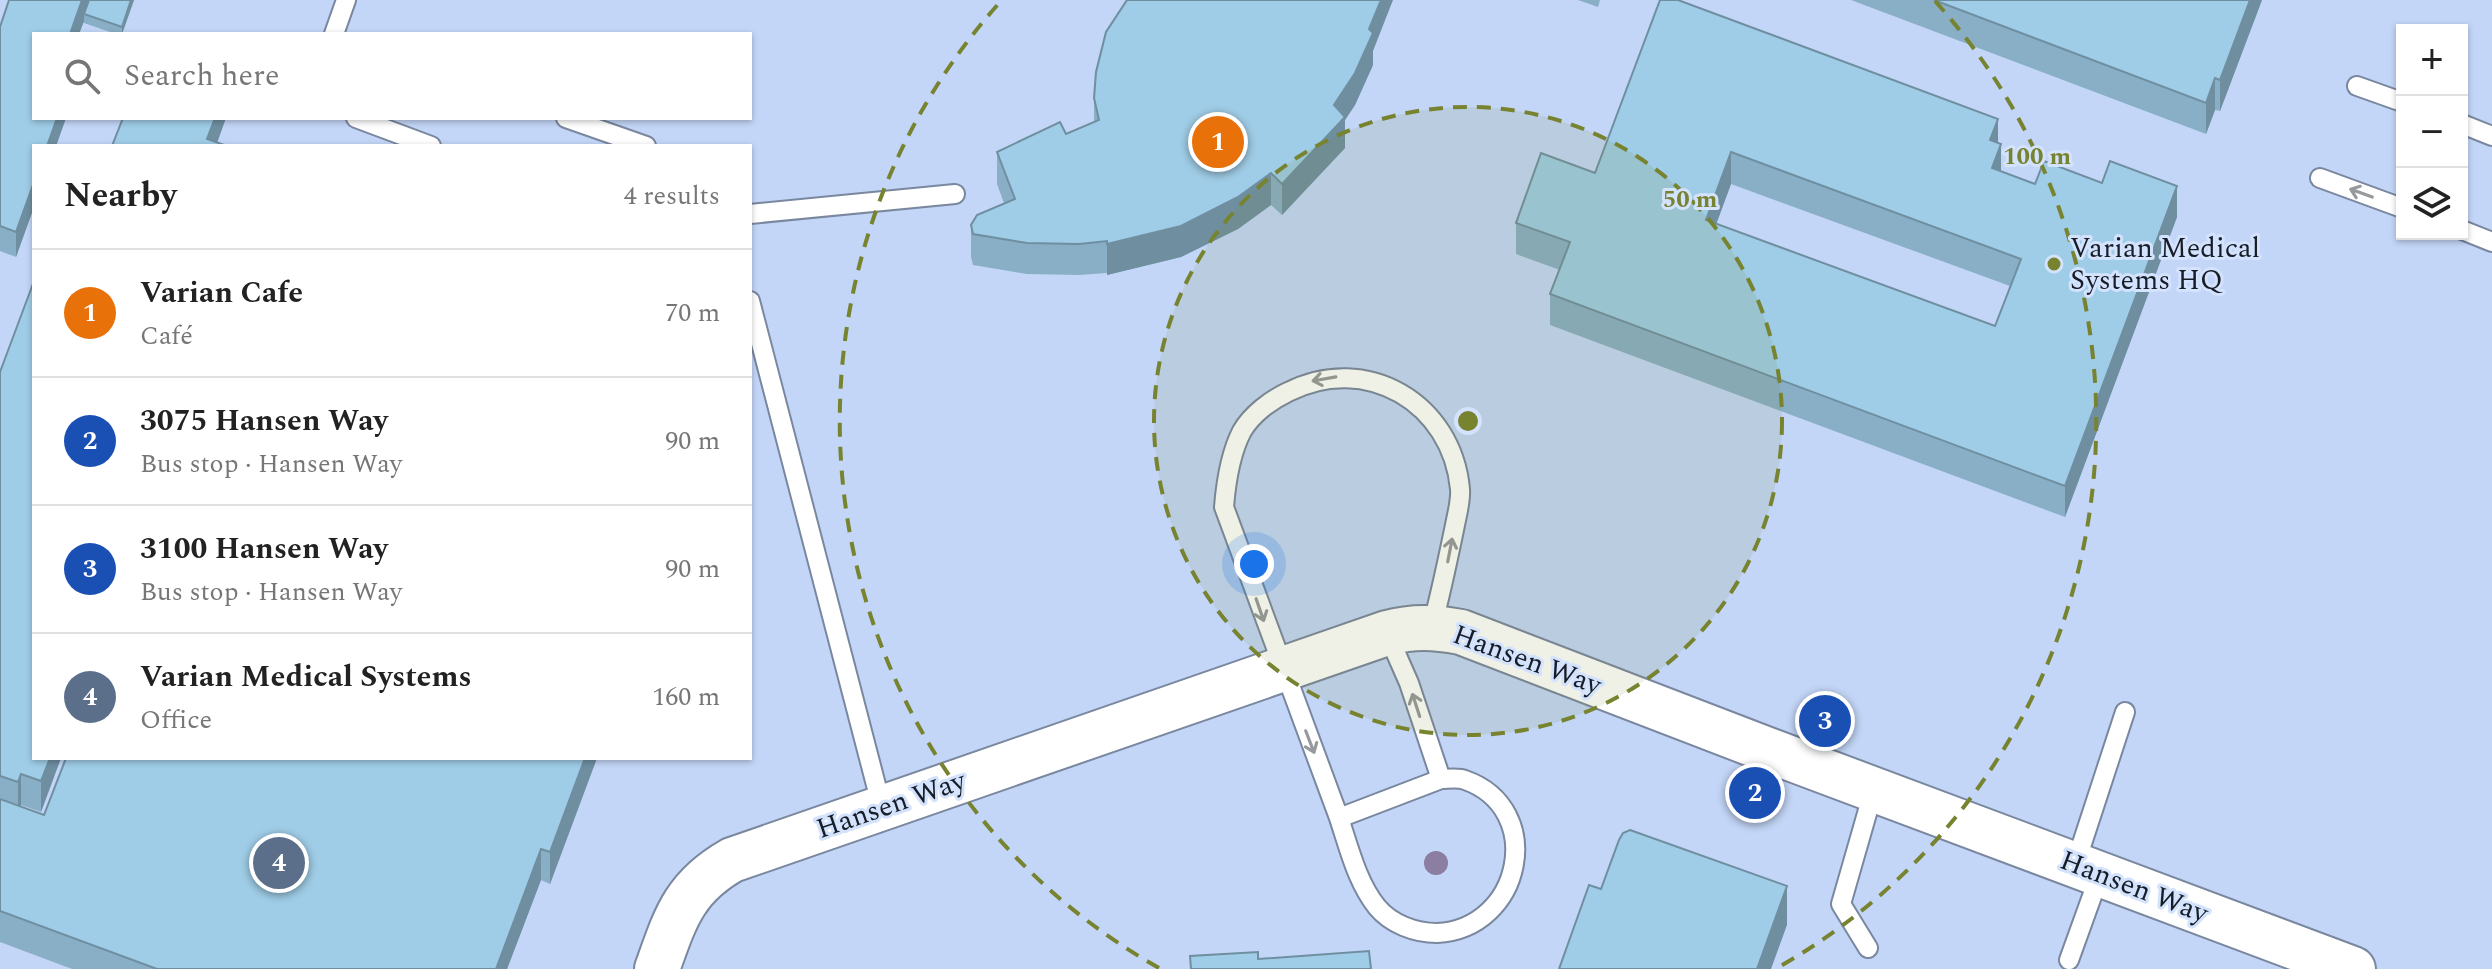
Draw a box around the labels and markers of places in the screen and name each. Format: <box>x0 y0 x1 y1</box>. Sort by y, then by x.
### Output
pin: 1 <box>1192 112 1244 172</box>
place label: Varian Medical Systems HQ <box>2070 227 2260 302</box>
marker: Varian Medical Systems HQ <box>2045 255 2063 273</box>
centre of rings <box>1454 407 1482 435</box>
pin: 3 <box>1799 691 1851 751</box>
pin: 2 <box>1729 763 1781 823</box>
pin: 4 <box>253 833 305 893</box>

